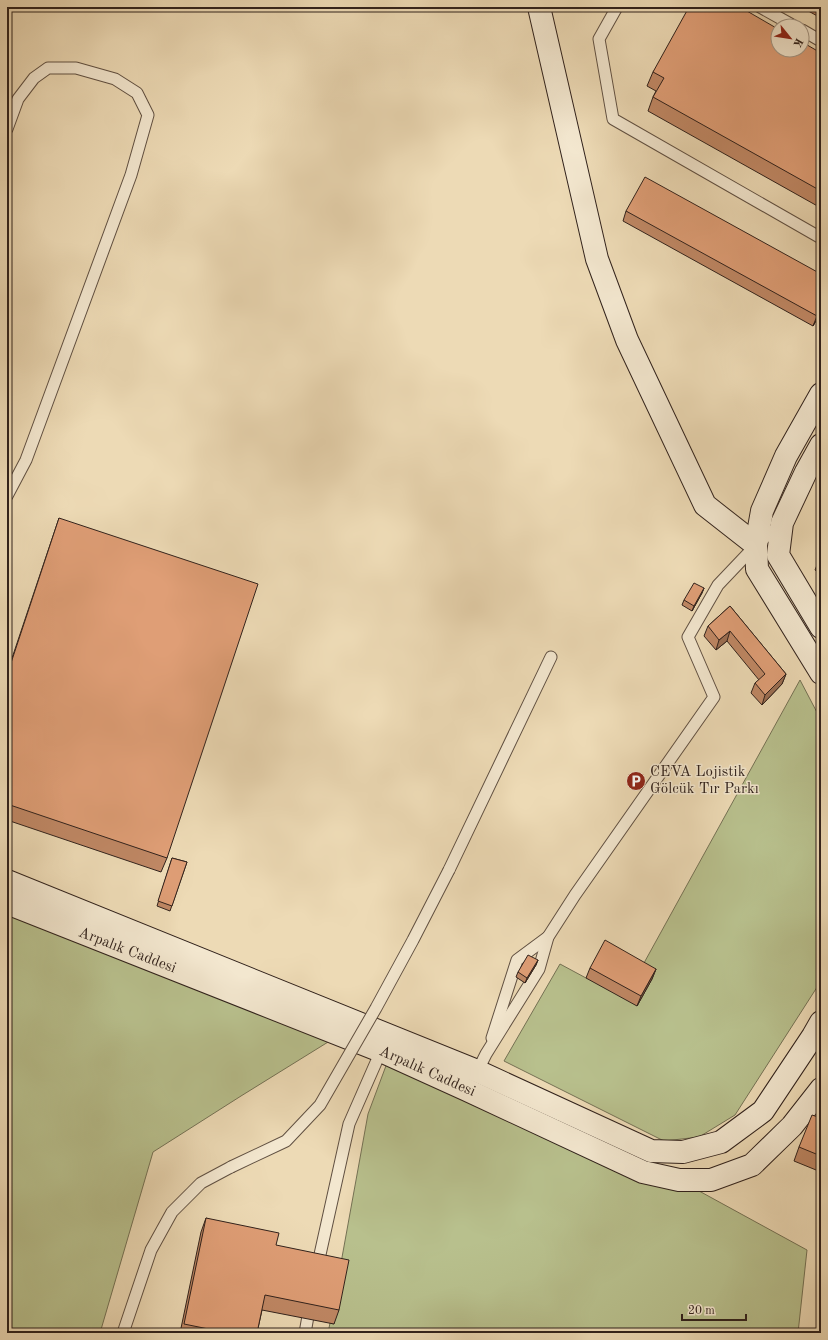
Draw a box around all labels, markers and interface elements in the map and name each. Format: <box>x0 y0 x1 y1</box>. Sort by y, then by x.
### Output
north arrow <box>770 18 810 58</box>
text: K <box>790 36 804 49</box>
place label: CEVA Lojistik Gölcük Tır Parkı <box>650 765 759 797</box>
parking icon: CEVA Lojistik Gölcük Tır Parkı <box>625 770 647 792</box>
street label: Arpalık Caddesi <box>76 925 178 977</box>
street label: Arpalık Caddesi <box>377 1044 477 1100</box>
scale bar <box>682 1296 746 1322</box>
text: 20 m <box>688 1305 715 1317</box>

